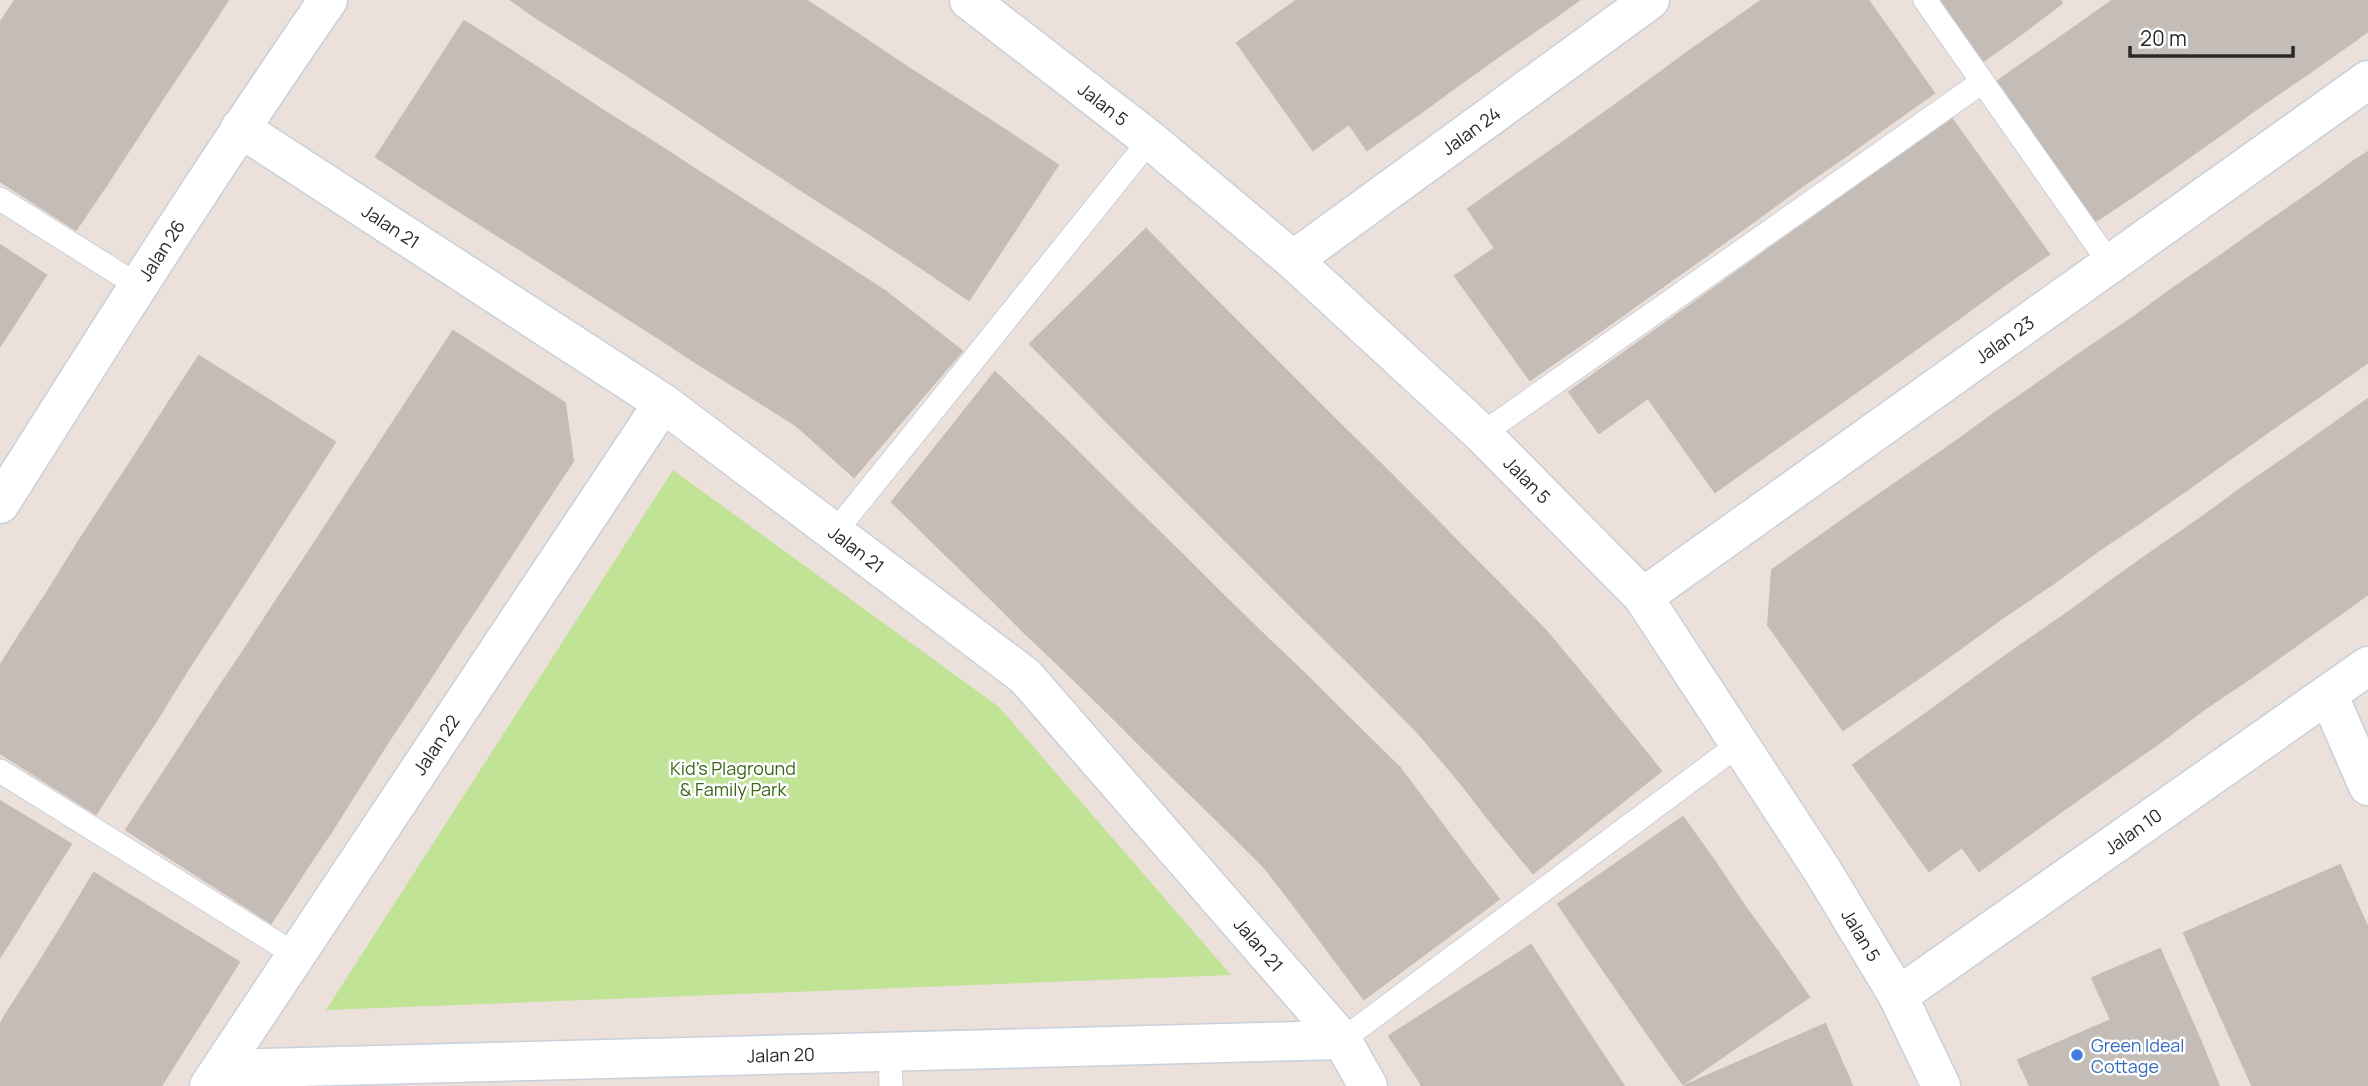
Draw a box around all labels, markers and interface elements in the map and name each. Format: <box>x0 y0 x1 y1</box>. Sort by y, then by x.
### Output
scale bar <box>2130 14 2293 58</box>
text: 20 m <box>2140 24 2187 52</box>
street label: Jalan 5 <box>1073 77 1133 131</box>
street label: Jalan 24 <box>1437 101 1505 160</box>
street label: Jalan 21 <box>357 199 424 254</box>
street label: Jalan 26 <box>133 215 190 285</box>
street label: Jalan 23 <box>1970 310 2039 368</box>
street label: Jalan 5 <box>1499 451 1556 509</box>
street label: Jalan 21 <box>824 520 889 578</box>
street label: Jalan 22 <box>407 710 465 779</box>
park label: Kid's Plaground & Family Park <box>670 756 796 801</box>
street label: Jalan 10 <box>2099 803 2166 860</box>
street label: Jalan 5 <box>1836 904 1886 966</box>
street label: Jalan 21 <box>1229 912 1289 977</box>
place label: Green Ideal Cottage <box>2091 1033 2184 1078</box>
street label: Jalan 20 <box>746 1042 815 1067</box>
marker: Green Ideal Cottage <box>2069 1047 2085 1063</box>

